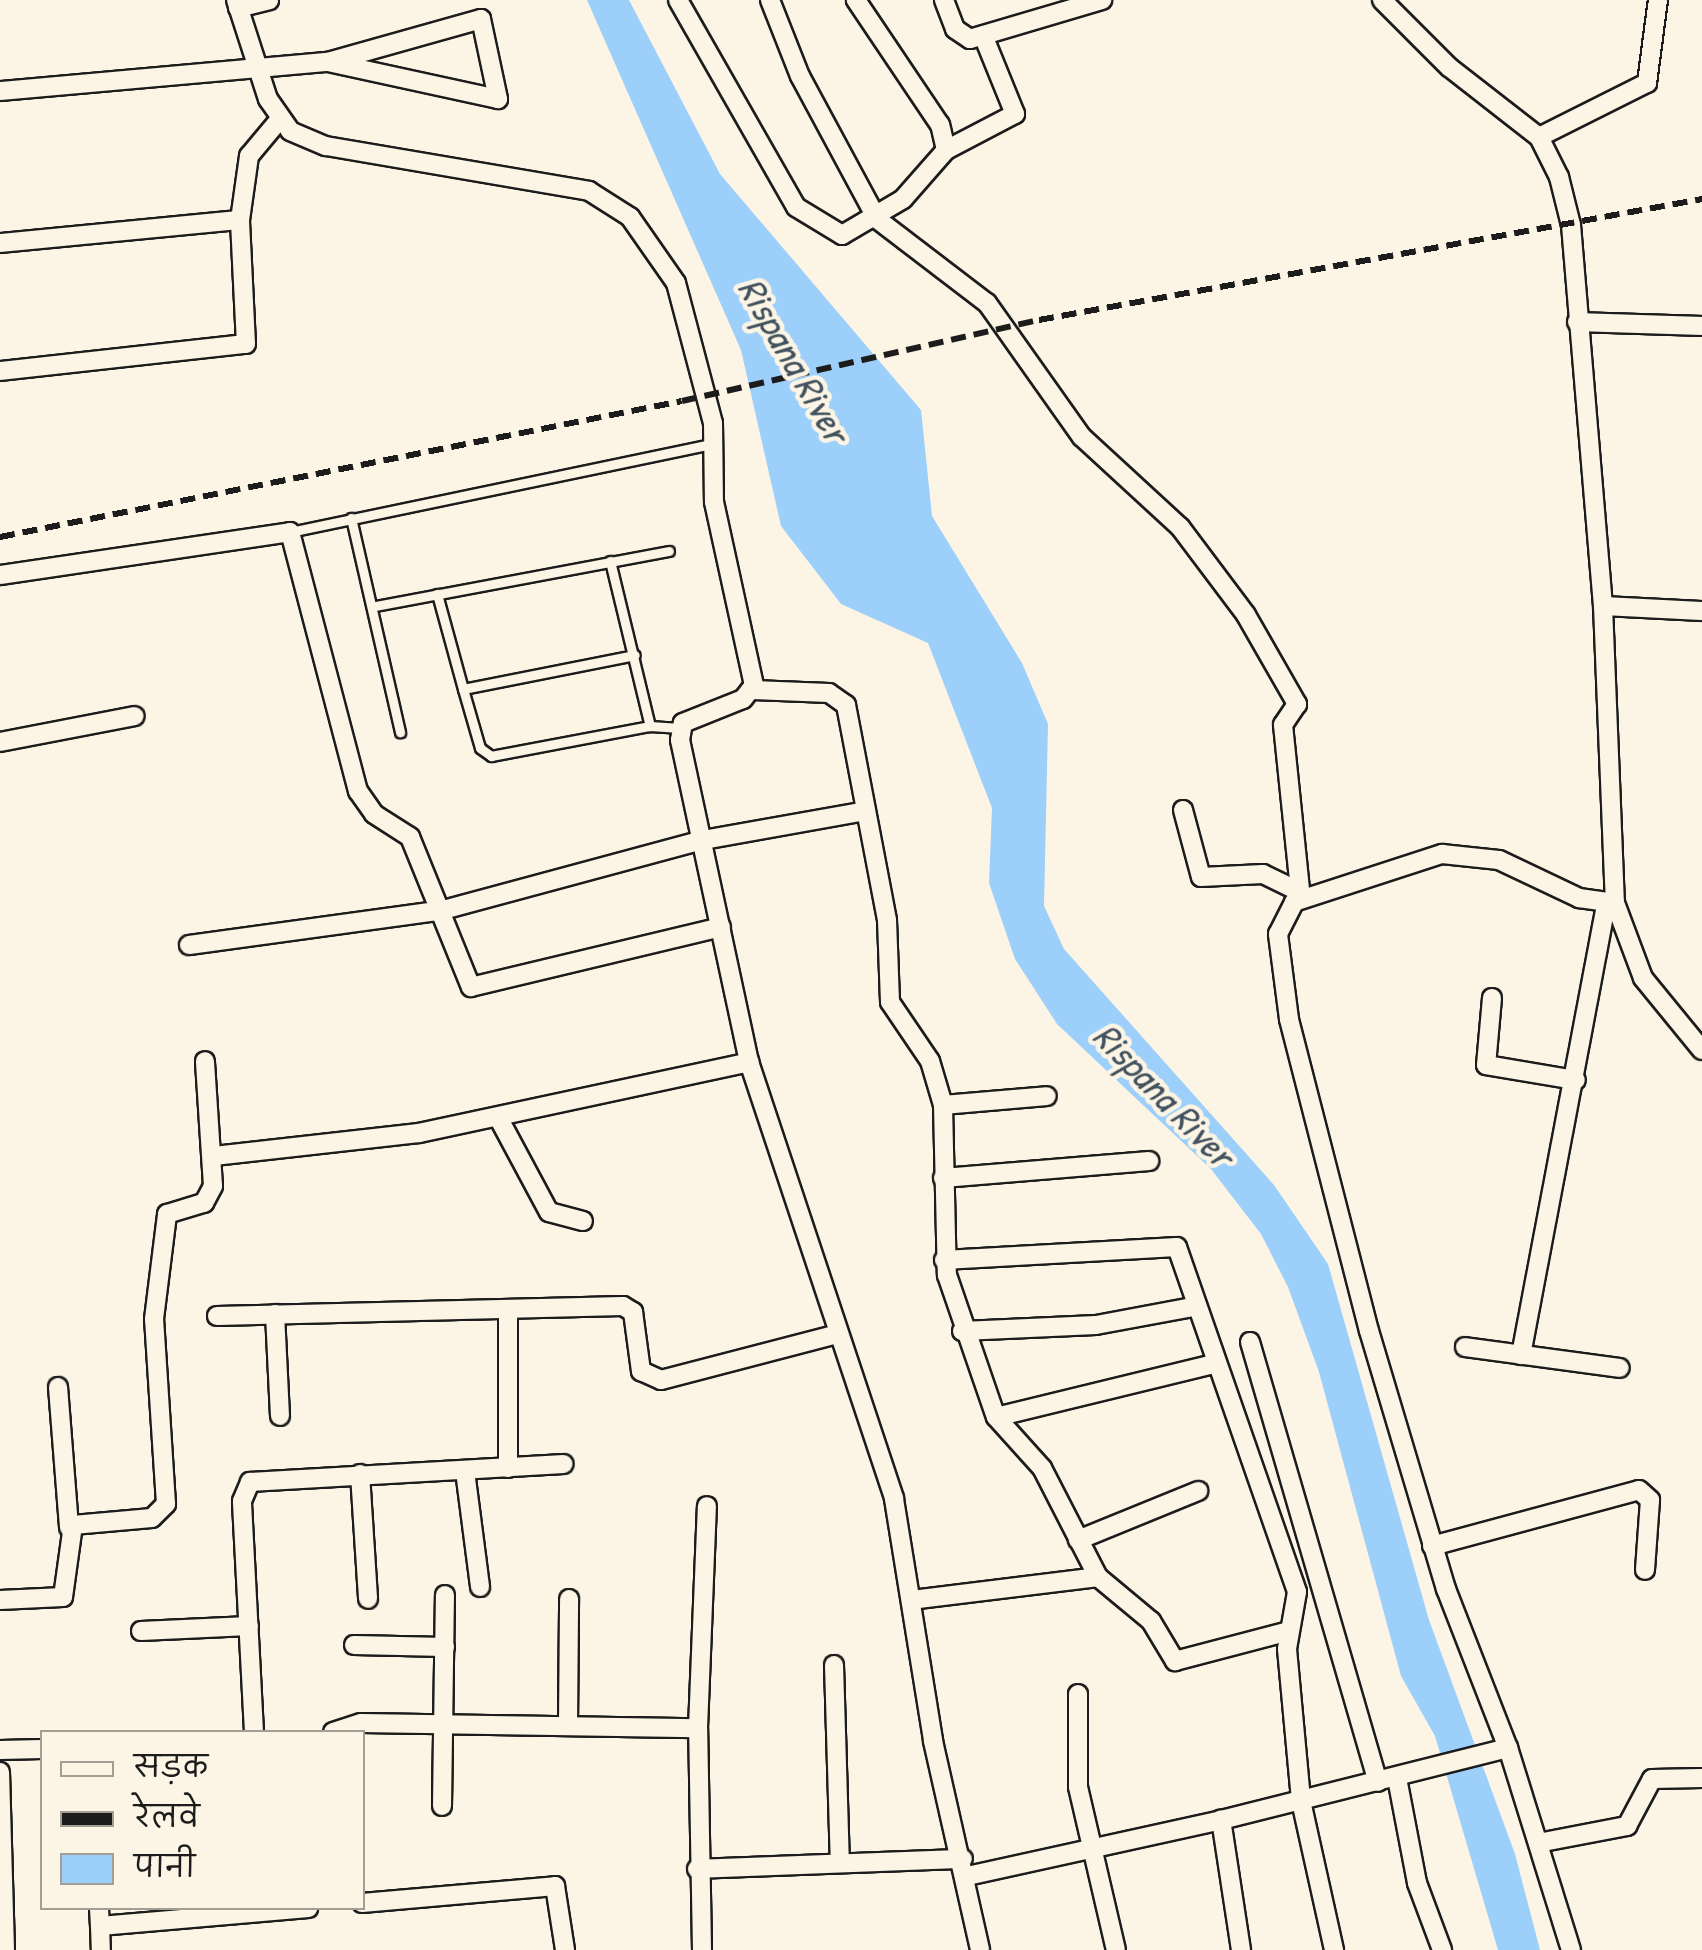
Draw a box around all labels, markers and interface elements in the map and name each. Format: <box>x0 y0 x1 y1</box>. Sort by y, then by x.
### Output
water label: Rispana River <box>728 269 860 451</box>
water label: Rispana River <box>1084 1013 1244 1177</box>
legend <box>40 1730 365 1910</box>
text: सड़क <box>134 1746 208 1786</box>
text: रेलवे <box>134 1796 200 1836</box>
text: पानी <box>134 1846 195 1886</box>

